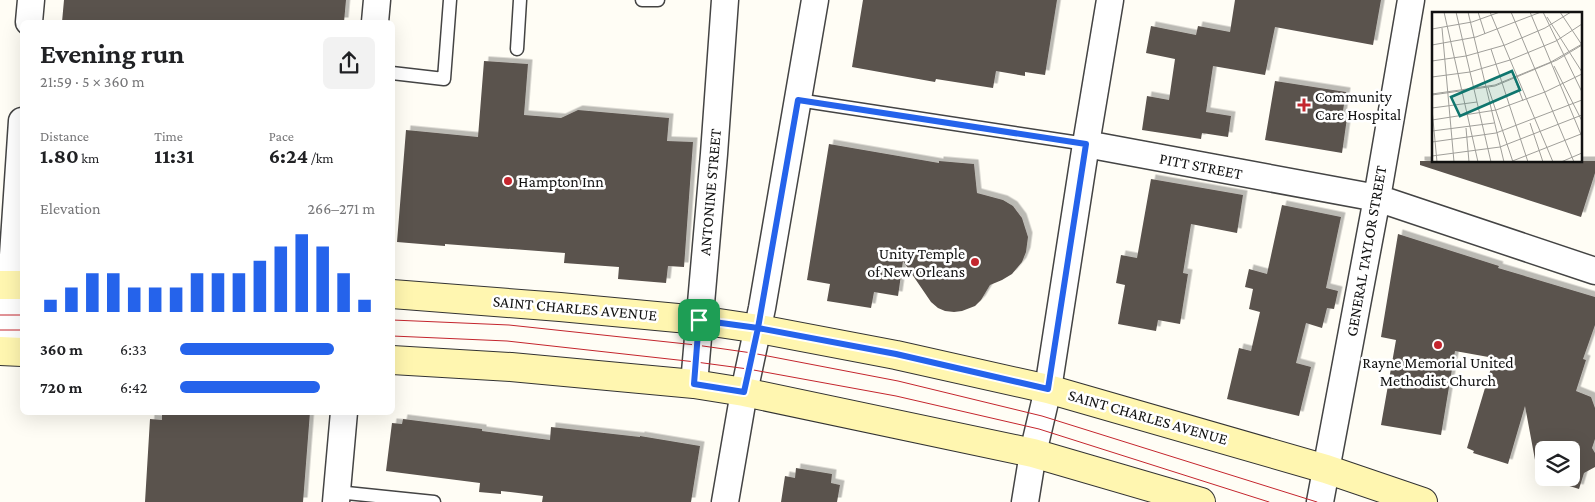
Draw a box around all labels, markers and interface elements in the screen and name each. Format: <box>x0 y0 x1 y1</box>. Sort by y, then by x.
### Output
inset map <box>1432 12 1582 162</box>
button: share <box>323 37 375 89</box>
text: Evening run <box>40 38 184 69</box>
text: 21:59 · 5 × 360 m <box>40 73 144 90</box>
place label: Community Care Hospital <box>1315 88 1401 124</box>
marker: Community Care Hospital <box>1297 98 1311 112</box>
street label: ANTONINE STREET <box>696 127 724 256</box>
text: Distance <box>40 128 89 144</box>
text: Time <box>154 128 183 144</box>
text: Pace <box>269 128 294 144</box>
text: 1.80 <box>40 144 79 168</box>
text: 11:31 <box>154 144 194 168</box>
text: 6:24 <box>269 144 308 168</box>
text: km <box>79 150 99 166</box>
text: /km <box>308 150 334 166</box>
street label: PITT STREET <box>1158 150 1244 182</box>
street label: GENERAL TAYLOR STREET <box>1343 164 1389 338</box>
place label: Hampton Inn <box>518 173 604 191</box>
marker: Hampton Inn <box>502 175 514 187</box>
text: Elevation <box>40 200 101 217</box>
text: 266–271 m <box>307 200 375 217</box>
place label: Unity Temple of New Orleans <box>867 245 965 280</box>
marker: Unity Temple of New Orleans <box>969 256 981 268</box>
street label: SAINT CHARLES AVENUE <box>492 292 658 324</box>
pin <box>678 299 720 341</box>
icon: arrive <box>685 306 713 334</box>
marker: Rayne Memorial United Methodist Church <box>1432 339 1444 351</box>
text: 360 m <box>40 341 83 358</box>
text: 6:33 <box>120 341 147 358</box>
place label: Rayne Memorial United Methodist Church <box>1362 354 1514 389</box>
text: 720 m <box>40 379 82 396</box>
text: 6:42 <box>120 379 147 396</box>
street label: SAINT CHARLES AVENUE <box>1066 386 1230 448</box>
map controls <box>1535 441 1580 486</box>
button: layers <box>1535 441 1580 486</box>

